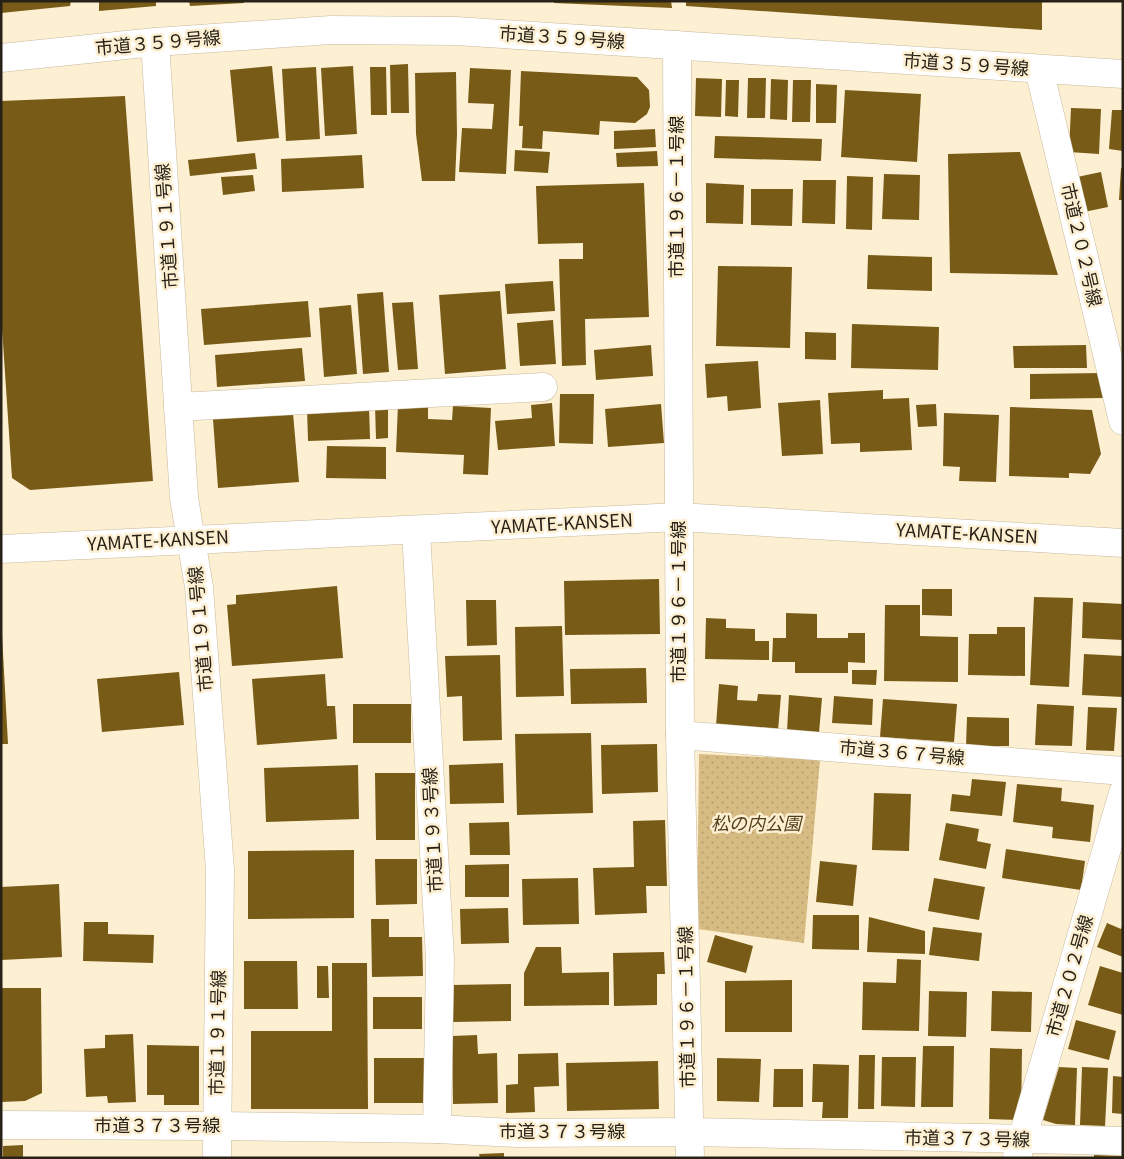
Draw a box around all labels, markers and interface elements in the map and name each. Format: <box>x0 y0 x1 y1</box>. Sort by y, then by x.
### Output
street label: 市道３５９号線 <box>498 19 626 53</box>
street label: 市道３５９号線 <box>94 23 222 59</box>
street label: 市道３５９号線 <box>902 46 1030 80</box>
street label: 市道１９６－１号線 <box>662 116 688 278</box>
street label: 市道１９１号線 <box>148 162 182 290</box>
street label: 市道２０２号線 <box>1056 180 1110 309</box>
street label: YAMATE-KANSEN <box>489 505 633 539</box>
street label: YAMATE-KANSEN <box>895 515 1039 549</box>
street label: 市道１９６－１号線 <box>664 521 690 683</box>
street label: YAMATE-KANSEN <box>85 522 229 556</box>
street label: 市道１９１号線 <box>181 565 217 693</box>
street label: 市道３６７号線 <box>838 733 966 769</box>
street label: 市道１９３号線 <box>415 767 447 894</box>
park label: 松の内公園 <box>711 809 804 835</box>
street label: 市道２０２号線 <box>1038 911 1098 1040</box>
street label: 市道１９６－１号線 <box>671 926 699 1088</box>
street label: 市道１９１号線 <box>202 970 230 1096</box>
street label: 市道３７３号線 <box>94 1111 220 1137</box>
street label: 市道３７３号線 <box>499 1117 625 1143</box>
street label: 市道３７３号線 <box>904 1123 1030 1151</box>

